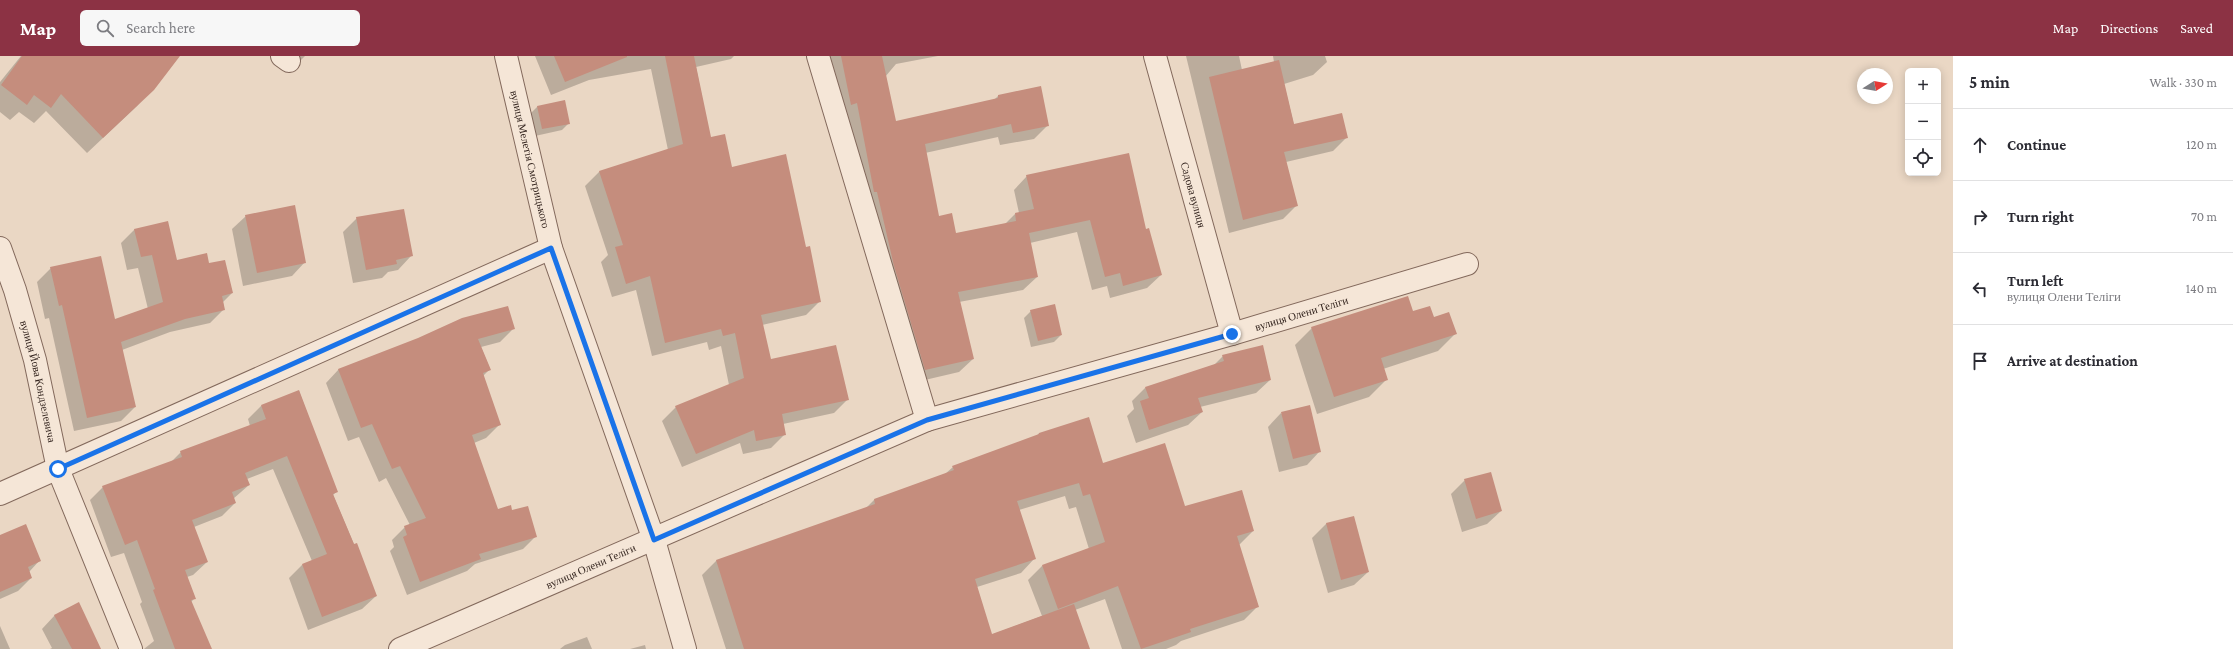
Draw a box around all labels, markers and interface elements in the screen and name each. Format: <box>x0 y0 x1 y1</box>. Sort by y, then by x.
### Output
search box <box>80 10 360 46</box>
icon: search <box>94 17 116 39</box>
text: Map <box>20 18 56 39</box>
text: Search here <box>126 20 195 36</box>
text: Map <box>2053 20 2078 36</box>
text: Directions <box>2100 20 2158 36</box>
text: Saved <box>2180 20 2213 36</box>
north arrow <box>1857 68 1893 104</box>
map controls <box>1905 68 1941 176</box>
button: + <box>1905 68 1941 104</box>
text: 5 min <box>1969 73 2010 92</box>
text: Walk · 330 m <box>2149 75 2217 90</box>
street label: вулиця Мелетія Смотрицького <box>508 89 552 230</box>
button: − <box>1905 104 1941 140</box>
icon: ahead <box>1969 134 1991 156</box>
text: Continue <box>2007 137 2066 153</box>
text: 120 m <box>2186 137 2217 152</box>
button: locate <box>1905 140 1941 176</box>
street label: Садова вулиця <box>1179 161 1208 229</box>
icon: right <box>1969 206 1991 228</box>
text: Turn right <box>2007 209 2074 225</box>
text: 70 m <box>2191 209 2217 224</box>
text: Turn left <box>2007 273 2063 289</box>
icon: left <box>1969 278 1991 300</box>
text: 140 m <box>2186 281 2217 296</box>
text: вулиця Олени Теліги <box>2007 289 2121 304</box>
street label: вулиця Олени Теліги <box>1253 294 1350 333</box>
street label: вулиця Йова Кондзелевича <box>18 319 58 444</box>
route end <box>1223 325 1241 343</box>
icon: arrive <box>1969 350 1991 372</box>
text: Arrive at destination <box>2007 353 2138 369</box>
route start <box>49 460 67 478</box>
street label: вулиця Олени Теліги <box>544 541 638 591</box>

